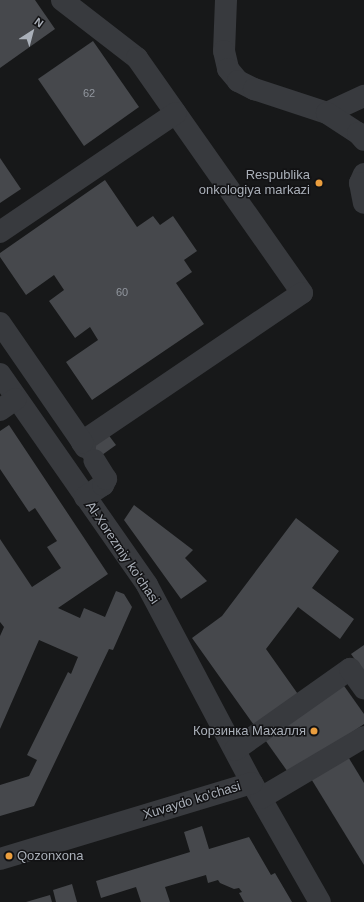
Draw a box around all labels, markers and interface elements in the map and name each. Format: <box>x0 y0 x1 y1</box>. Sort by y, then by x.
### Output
north arrow <box>12 12 52 52</box>
text: N <box>32 15 46 29</box>
house number: 62 <box>83 86 95 100</box>
place label: Respublika onkologiya markazi <box>199 168 310 199</box>
marker: Respublika onkologiya markazi <box>313 177 325 189</box>
house number: 60 <box>116 285 128 299</box>
street label: Al-Xorezmiy ko'chasi <box>82 499 162 607</box>
place label: Корзинка Махалля <box>193 723 306 739</box>
marker: Корзинка Махалля <box>309 726 319 736</box>
street label: Xuvaydo ko'chasi <box>142 779 242 823</box>
place label: Qozonxona <box>17 848 83 864</box>
marker: Qozonxona <box>4 851 14 861</box>

